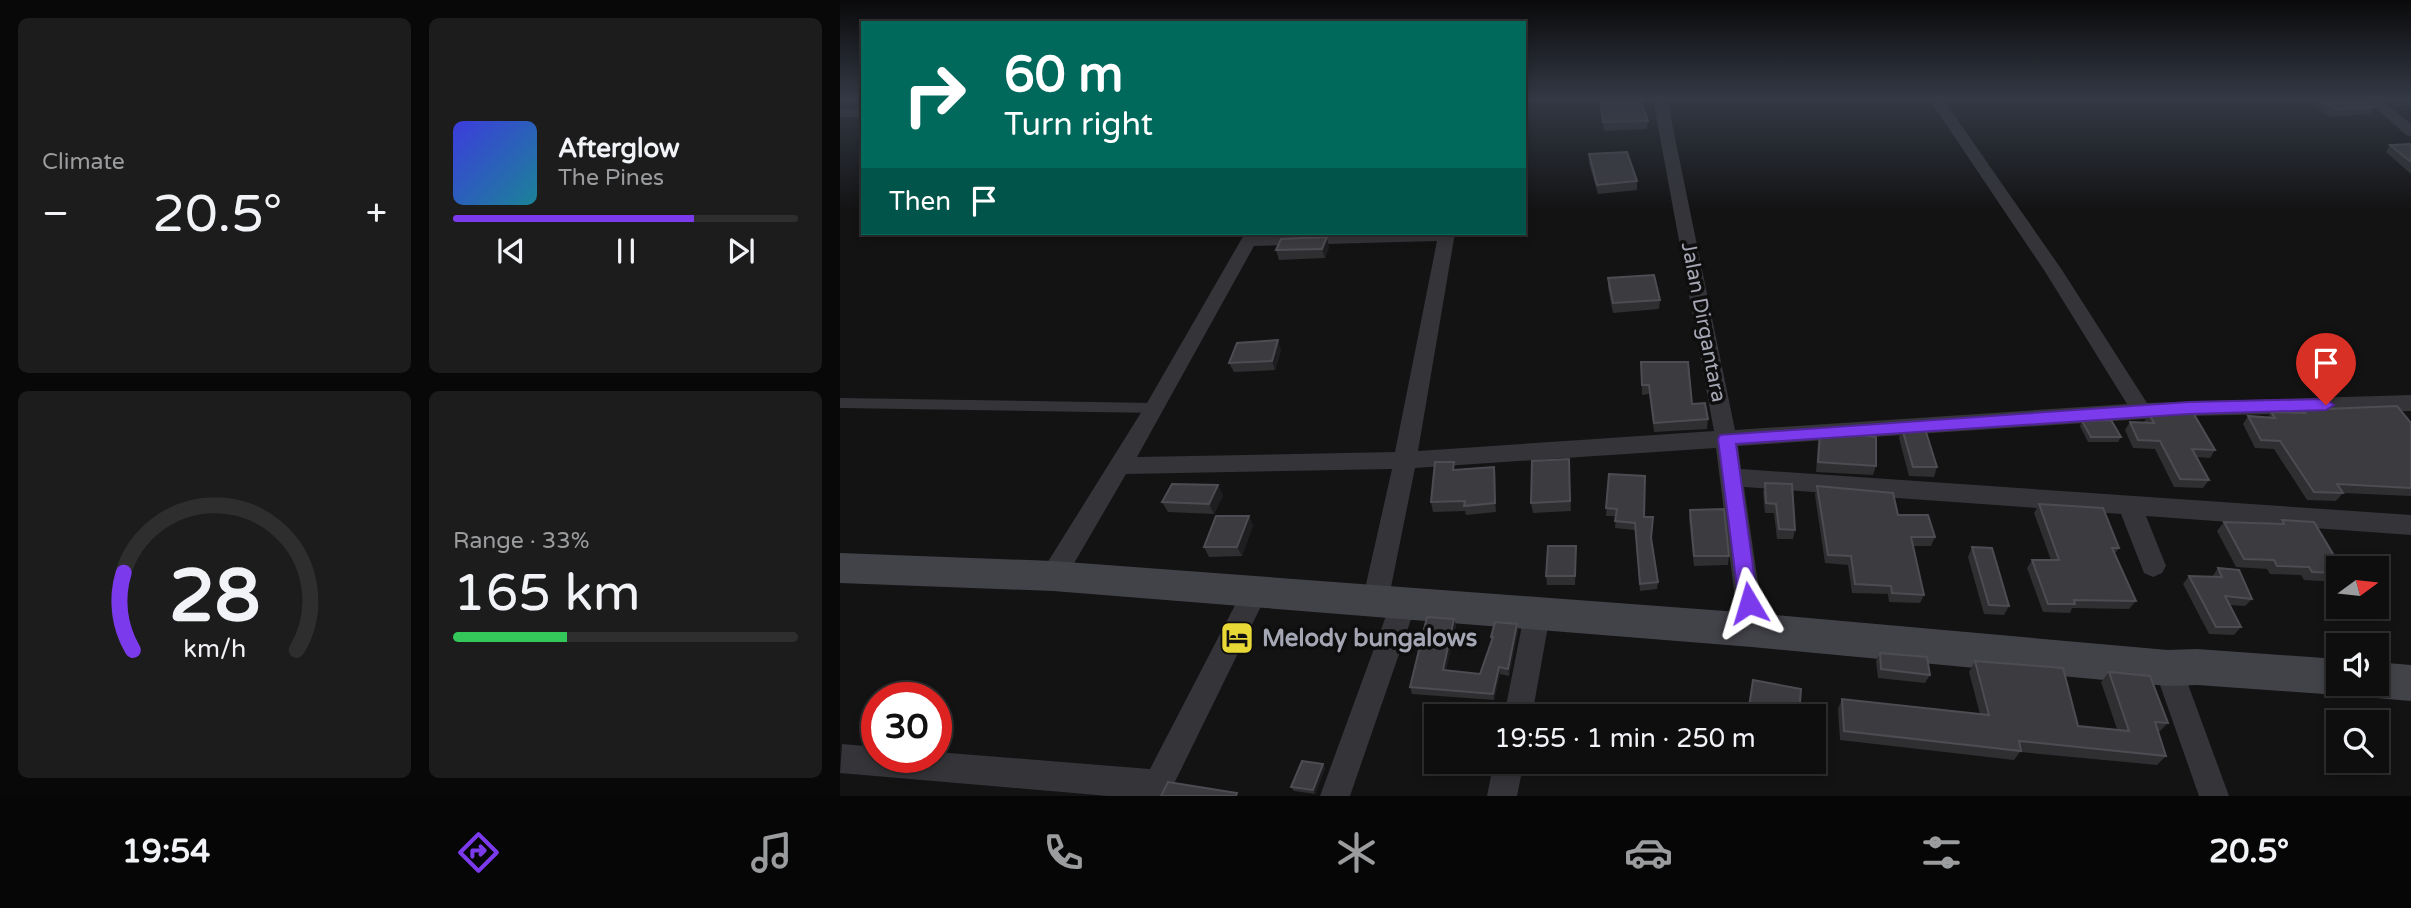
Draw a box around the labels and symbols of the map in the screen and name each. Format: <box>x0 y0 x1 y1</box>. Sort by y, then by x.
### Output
street label: Jalan Dirgantara <box>1676 240 1731 404</box>
pin <box>2296 333 2356 405</box>
north arrow <box>2326 556 2389 620</box>
position arrow <box>1712 566 1786 640</box>
hotel icon: Melody bungalows <box>1218 619 1256 657</box>
place label: Melody bungalows <box>1262 624 1477 653</box>
speed limit sign: 30 <box>861 682 952 773</box>

